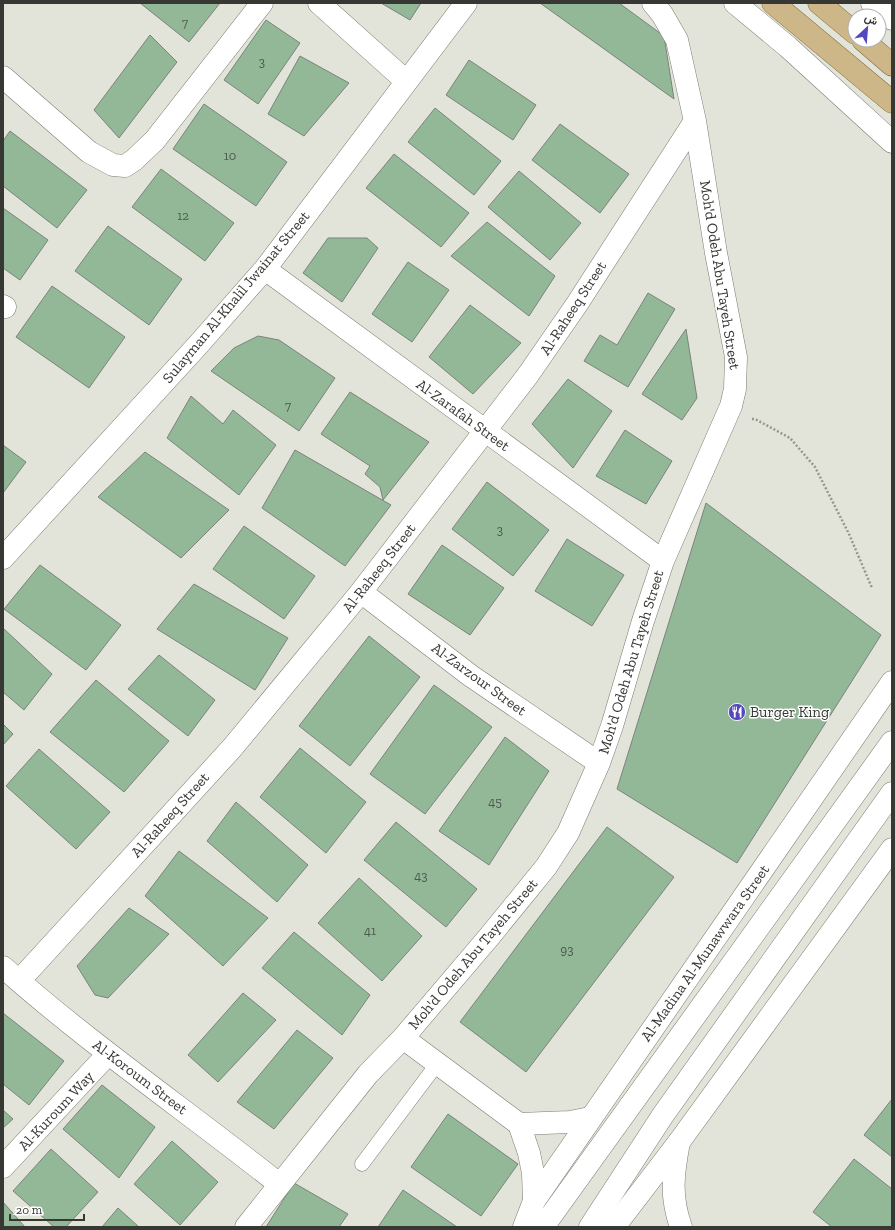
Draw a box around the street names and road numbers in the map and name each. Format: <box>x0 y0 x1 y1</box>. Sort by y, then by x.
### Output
street label: Moh'd Odeh Abu Tayeh Street <box>696 179 744 371</box>
street label: Sulayman Al-Khalil Jwainat Street <box>159 207 314 387</box>
street label: Al-Raheeq Street <box>536 257 610 358</box>
street label: Al-Zarafah Street <box>413 375 514 455</box>
street label: Al-Raheeq Street <box>339 519 420 616</box>
street label: Moh'd Odeh Abu Tayeh Street <box>594 568 668 756</box>
street label: Al-Zarzour Street <box>428 639 530 720</box>
street label: Al-Raheeq Street <box>127 768 213 861</box>
street label: Al-Madina Al-Munawwara Street <box>637 861 773 1045</box>
street label: Moh'd Odeh Abu Tayeh Street <box>405 875 542 1033</box>
street label: Al-Koroum Street <box>89 1036 191 1119</box>
street label: Al-Kuroum Way <box>14 1067 98 1155</box>

